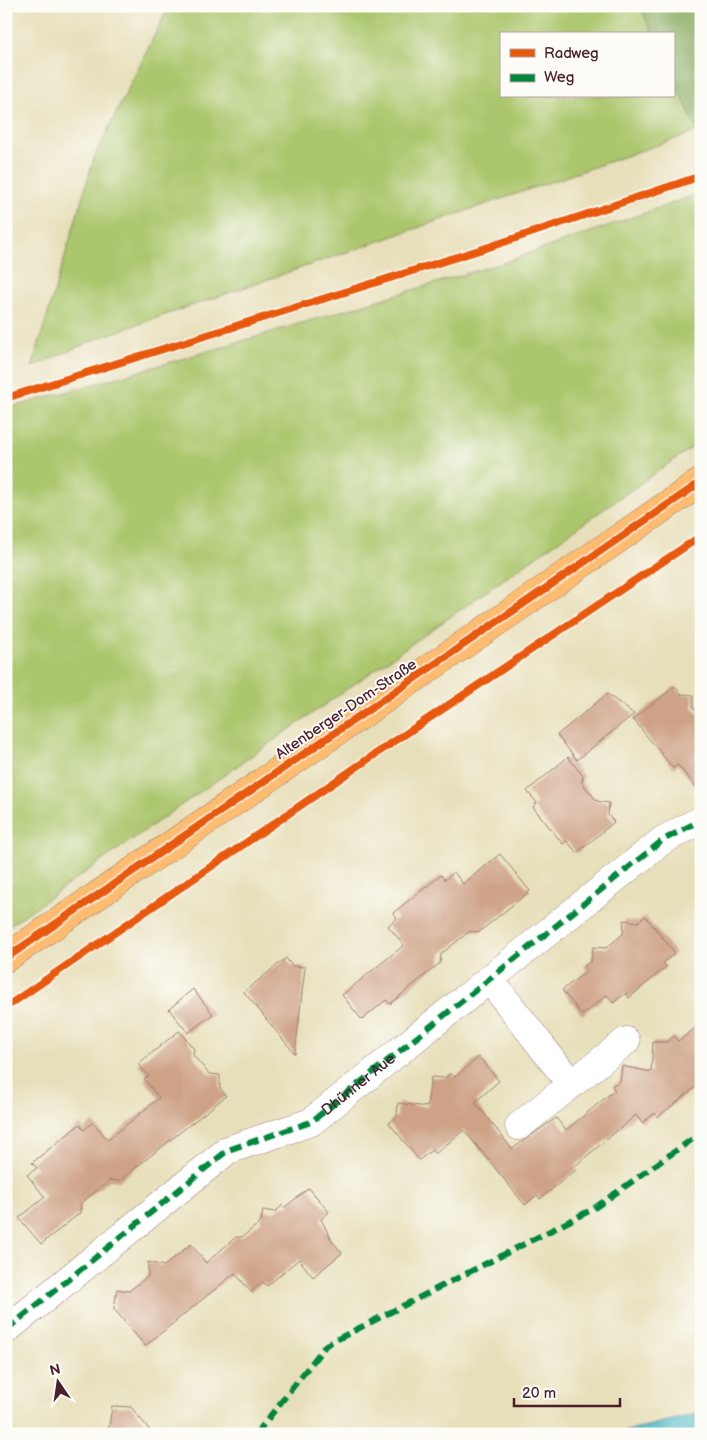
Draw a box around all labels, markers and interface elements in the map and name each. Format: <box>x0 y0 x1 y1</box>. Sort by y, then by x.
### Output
legend <box>500 32 674 98</box>
text: Radweg <box>544 44 599 63</box>
text: Weg <box>544 68 574 87</box>
street label: Altenberger-Dom-Straße <box>272 655 421 764</box>
street label: Dhünner Aue <box>318 1049 399 1120</box>
north arrow <box>32 1358 82 1408</box>
text: N <box>48 1360 62 1379</box>
scale bar <box>514 1375 621 1407</box>
text: 20 m <box>522 1384 556 1403</box>

